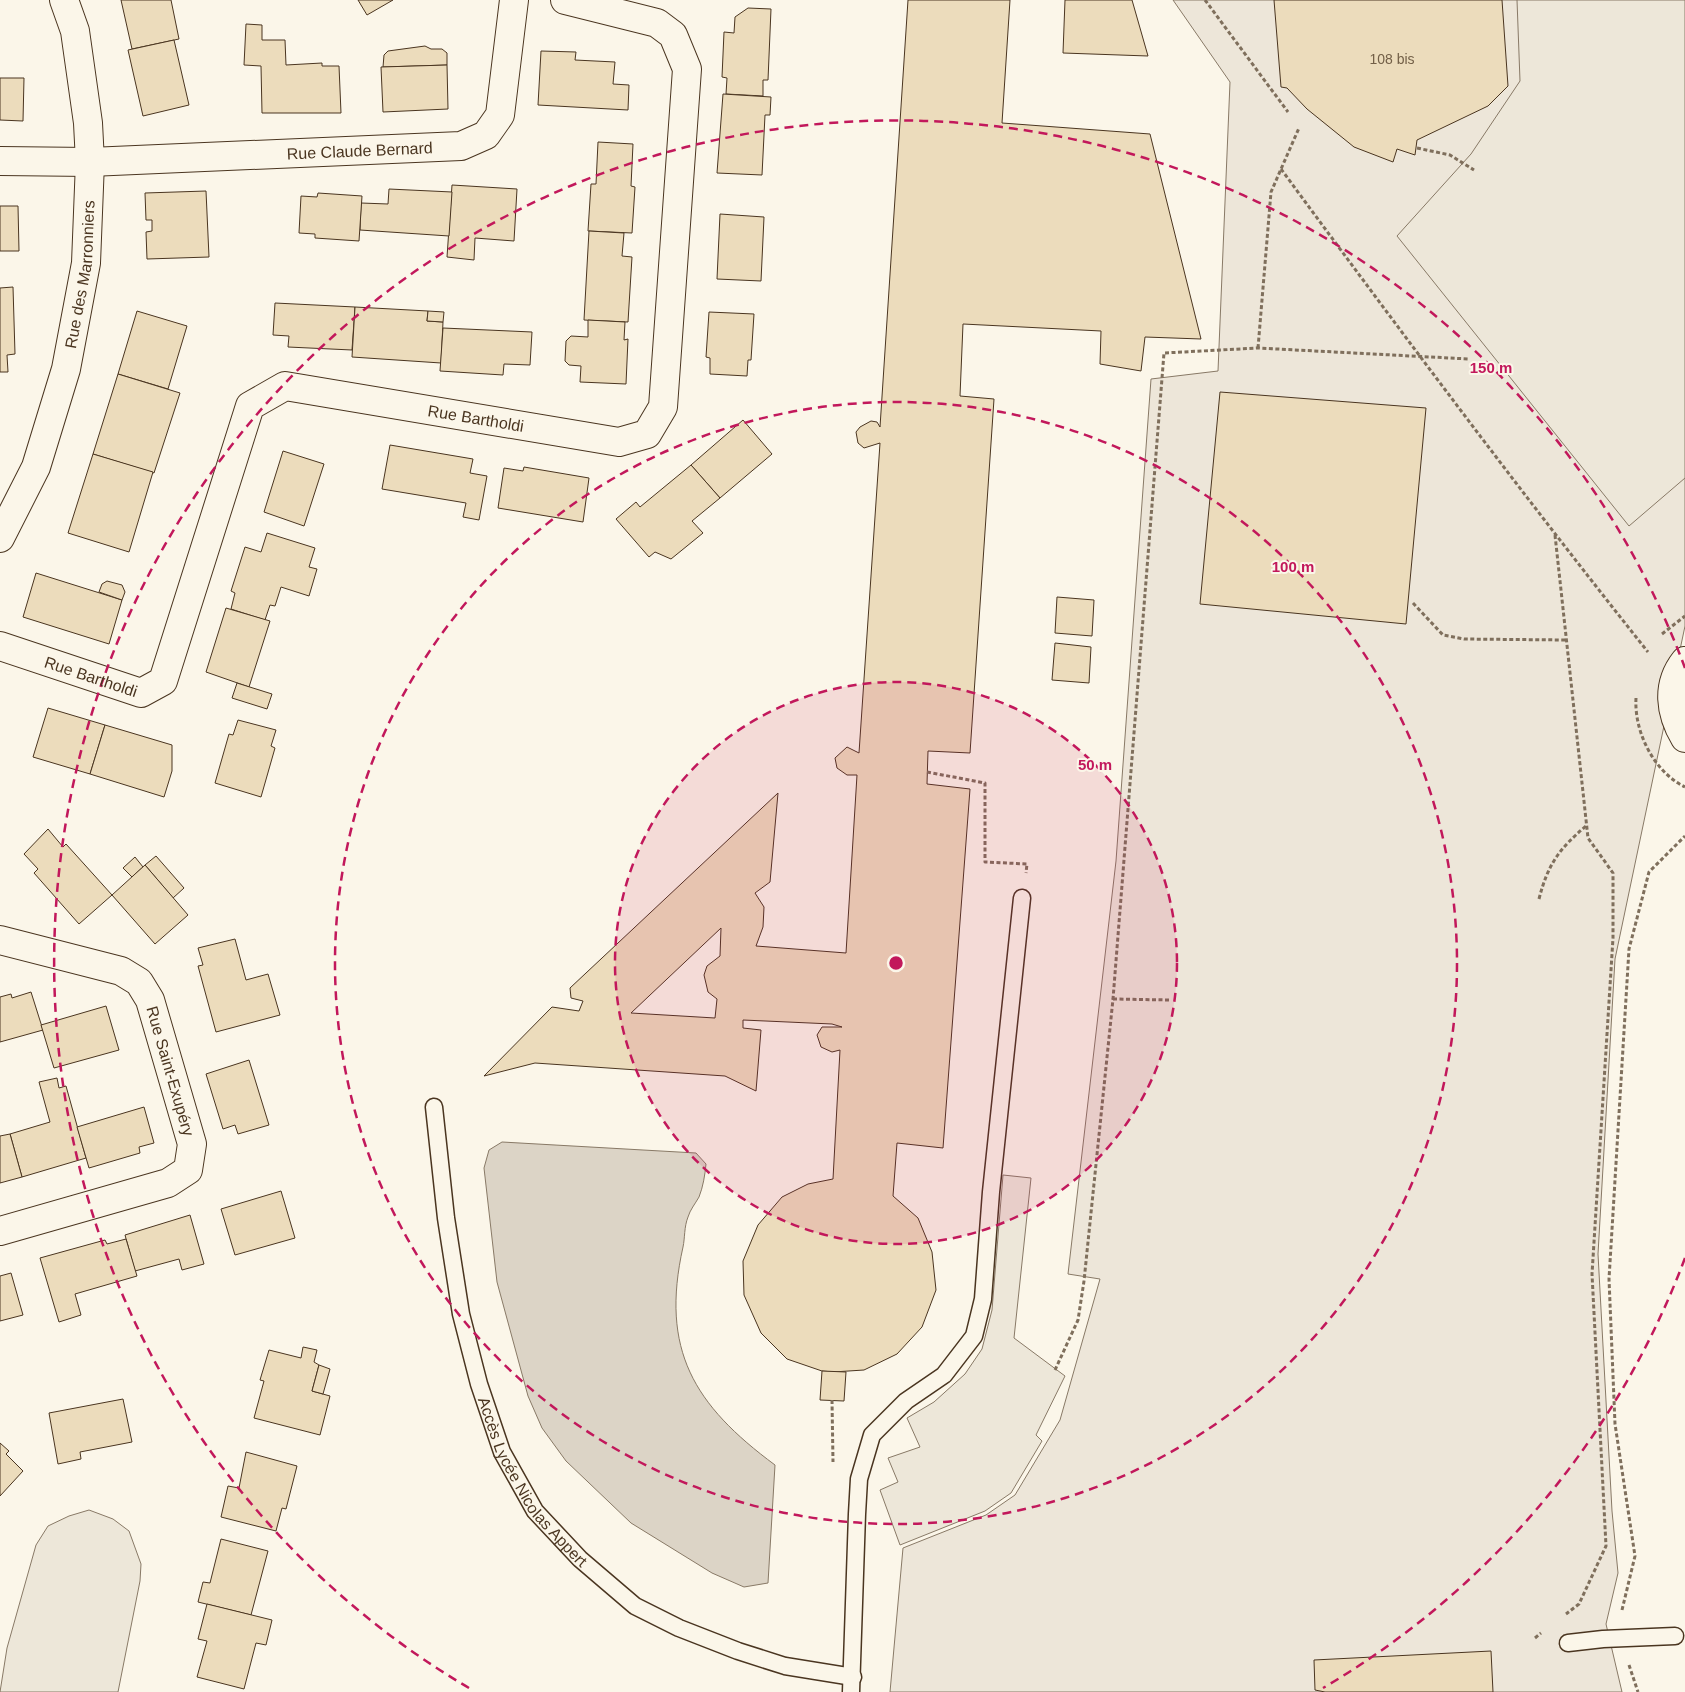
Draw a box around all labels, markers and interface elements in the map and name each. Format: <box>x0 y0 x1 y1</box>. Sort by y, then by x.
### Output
house number: 108 bis <box>1369 51 1415 67</box>
street label: Rue Claude Bernard <box>286 139 433 163</box>
street label: Rue des Marronniers <box>62 200 97 350</box>
text: 150 m <box>1470 359 1512 376</box>
street label: Rue Bartholdi <box>427 402 525 435</box>
text: 100 m <box>1272 558 1314 575</box>
street label: Rue Bartholdi <box>42 653 140 700</box>
text: 50 m <box>1078 756 1112 773</box>
centre of rings <box>887 954 905 972</box>
street label: Rue Saint-Exupéry <box>143 1004 197 1138</box>
street label: Accès Lycée Nicolas Appert <box>475 1395 591 1571</box>

